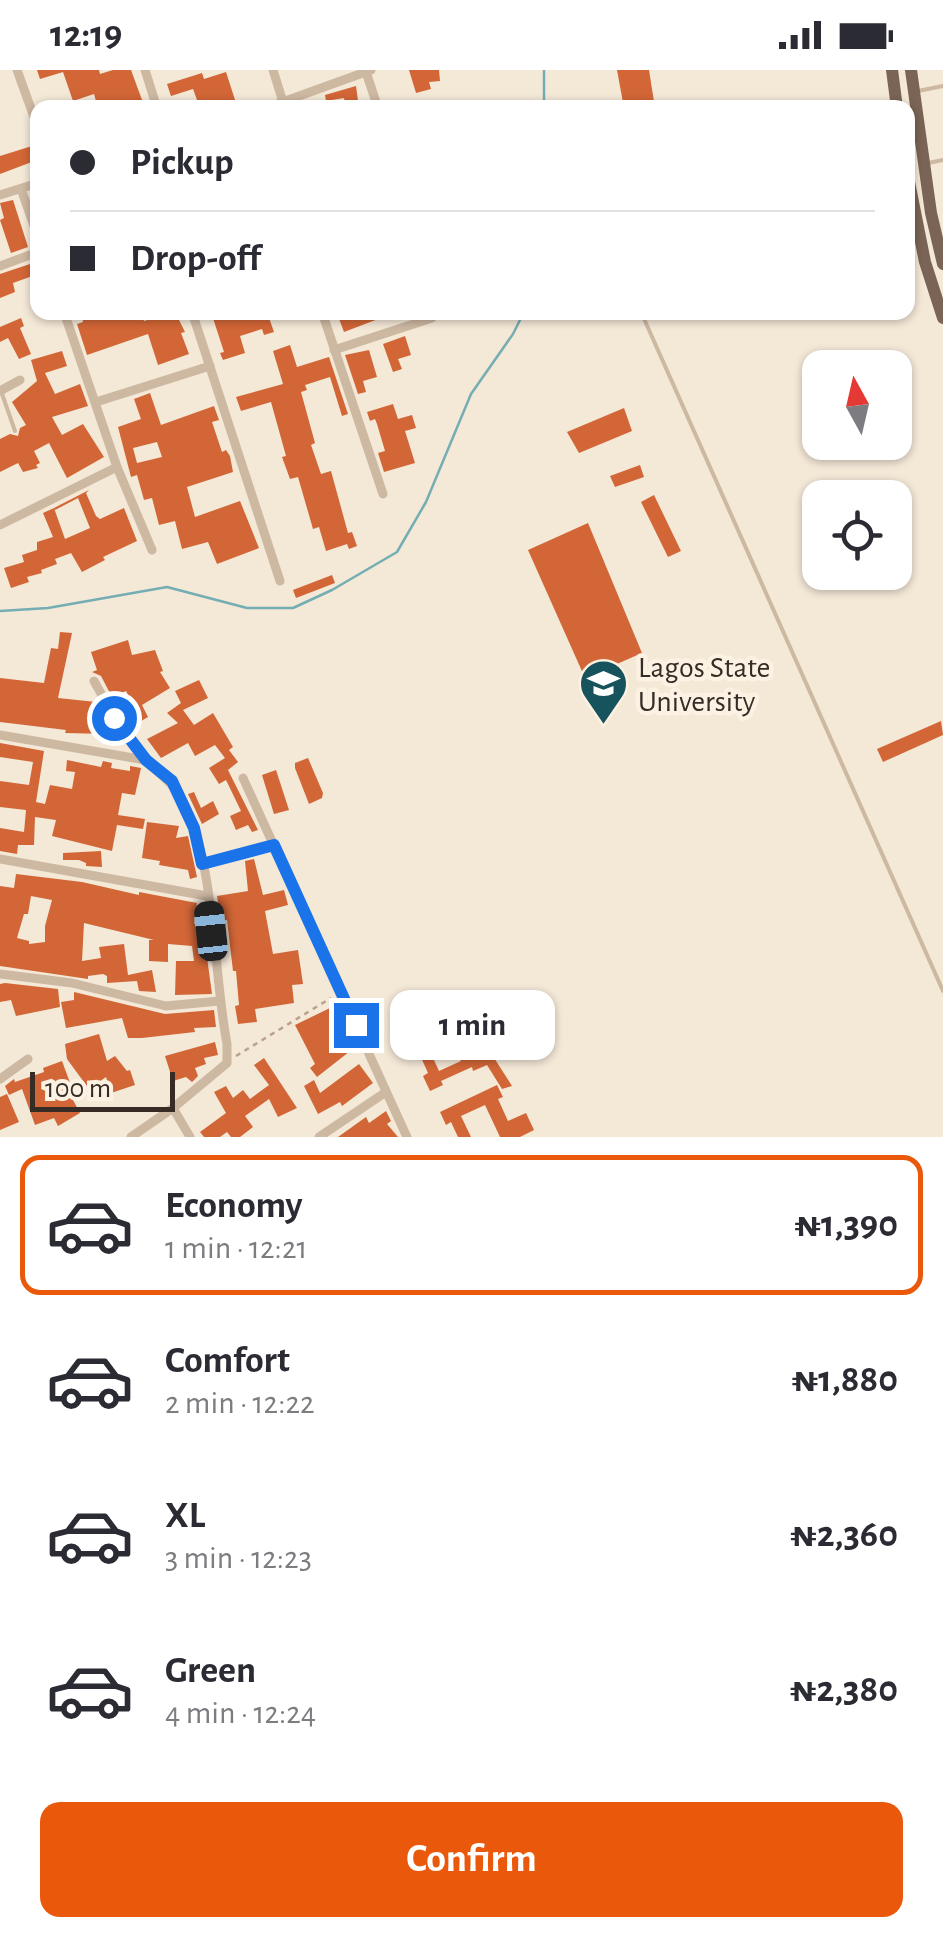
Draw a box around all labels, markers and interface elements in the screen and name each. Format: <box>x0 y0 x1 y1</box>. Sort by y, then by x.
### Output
text: 12:19 <box>50 16 122 54</box>
text: Pickup <box>130 144 234 182</box>
text: Drop-off <box>130 240 261 278</box>
north arrow <box>802 350 912 460</box>
map controls <box>802 350 912 590</box>
button: locate <box>802 480 912 590</box>
place label: Lagos State University <box>638 653 770 717</box>
school or university icon: Lagos State University <box>577 658 629 726</box>
route start <box>92 696 137 741</box>
car <box>193 900 229 962</box>
callout: 1 min <box>391 990 556 1060</box>
route end <box>334 1003 379 1048</box>
text: 1 min <box>439 1009 506 1041</box>
scale bar <box>30 1067 175 1112</box>
text: 100 m <box>45 1075 111 1103</box>
icon: car <box>45 1180 135 1270</box>
text: Economy <box>165 1187 303 1225</box>
text: ₦1,390 <box>794 1206 898 1244</box>
text: 1 min · 12:21 <box>165 1232 308 1264</box>
icon: car <box>45 1335 135 1425</box>
text: Comfort <box>165 1342 290 1380</box>
text: ₦1,880 <box>792 1361 898 1399</box>
text: 2 min · 12:22 <box>165 1387 315 1419</box>
icon: car <box>45 1490 135 1580</box>
text: XL <box>165 1497 205 1535</box>
text: ₦2,360 <box>790 1516 898 1554</box>
text: 3 min · 12:23 <box>165 1542 312 1574</box>
icon: car <box>45 1645 135 1735</box>
text: Green <box>165 1652 256 1690</box>
text: ₦2,380 <box>790 1671 898 1709</box>
text: 4 min · 12:24 <box>165 1697 316 1729</box>
button: Confirm <box>40 1802 903 1917</box>

